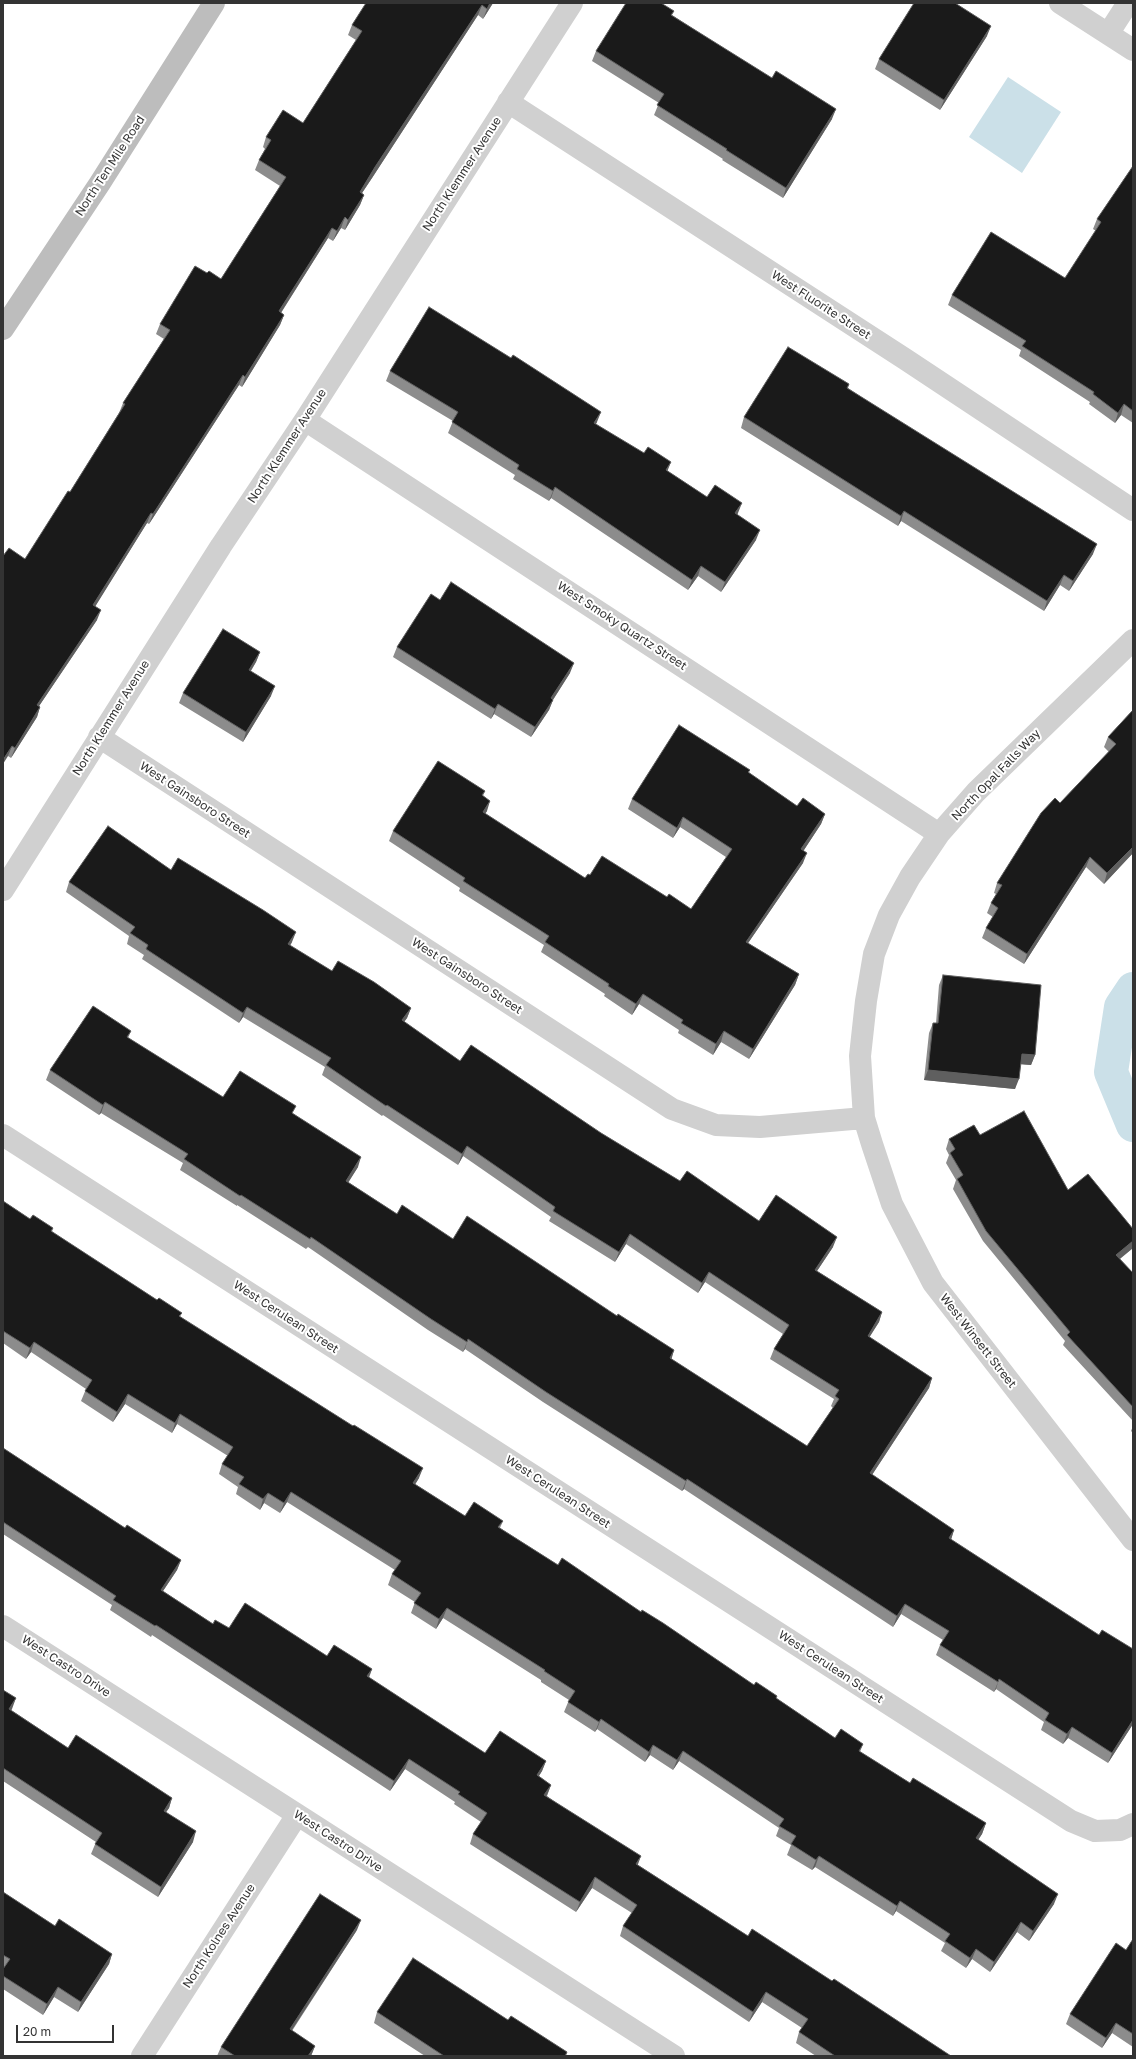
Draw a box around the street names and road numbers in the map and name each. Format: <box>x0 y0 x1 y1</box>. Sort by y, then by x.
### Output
street label: North Ten Mile Road <box>72 113 148 219</box>
street label: North Klemmer Avenue <box>420 114 504 234</box>
street label: West Fluorite Street <box>769 267 873 343</box>
street label: North Klemmer Avenue <box>245 386 329 506</box>
street label: West Smoky Quartz Street <box>554 579 690 673</box>
street label: North Klemmer Avenue <box>70 658 152 778</box>
street label: North Opal Falls Way <box>949 726 1043 824</box>
street label: West Gainsboro Street <box>137 759 253 841</box>
street label: West Gainsboro Street <box>409 935 525 1017</box>
street label: West Cerulean Street <box>231 1278 341 1356</box>
street label: West Winsett Street <box>937 1291 1019 1391</box>
street label: West Cerulean Street <box>503 1453 613 1531</box>
street label: West Cerulean Street <box>776 1628 886 1706</box>
street label: West Castro Drive <box>19 1632 113 1700</box>
street label: West Castro Drive <box>291 1807 385 1875</box>
street label: North Kolnes Avenue <box>180 1881 258 1991</box>

